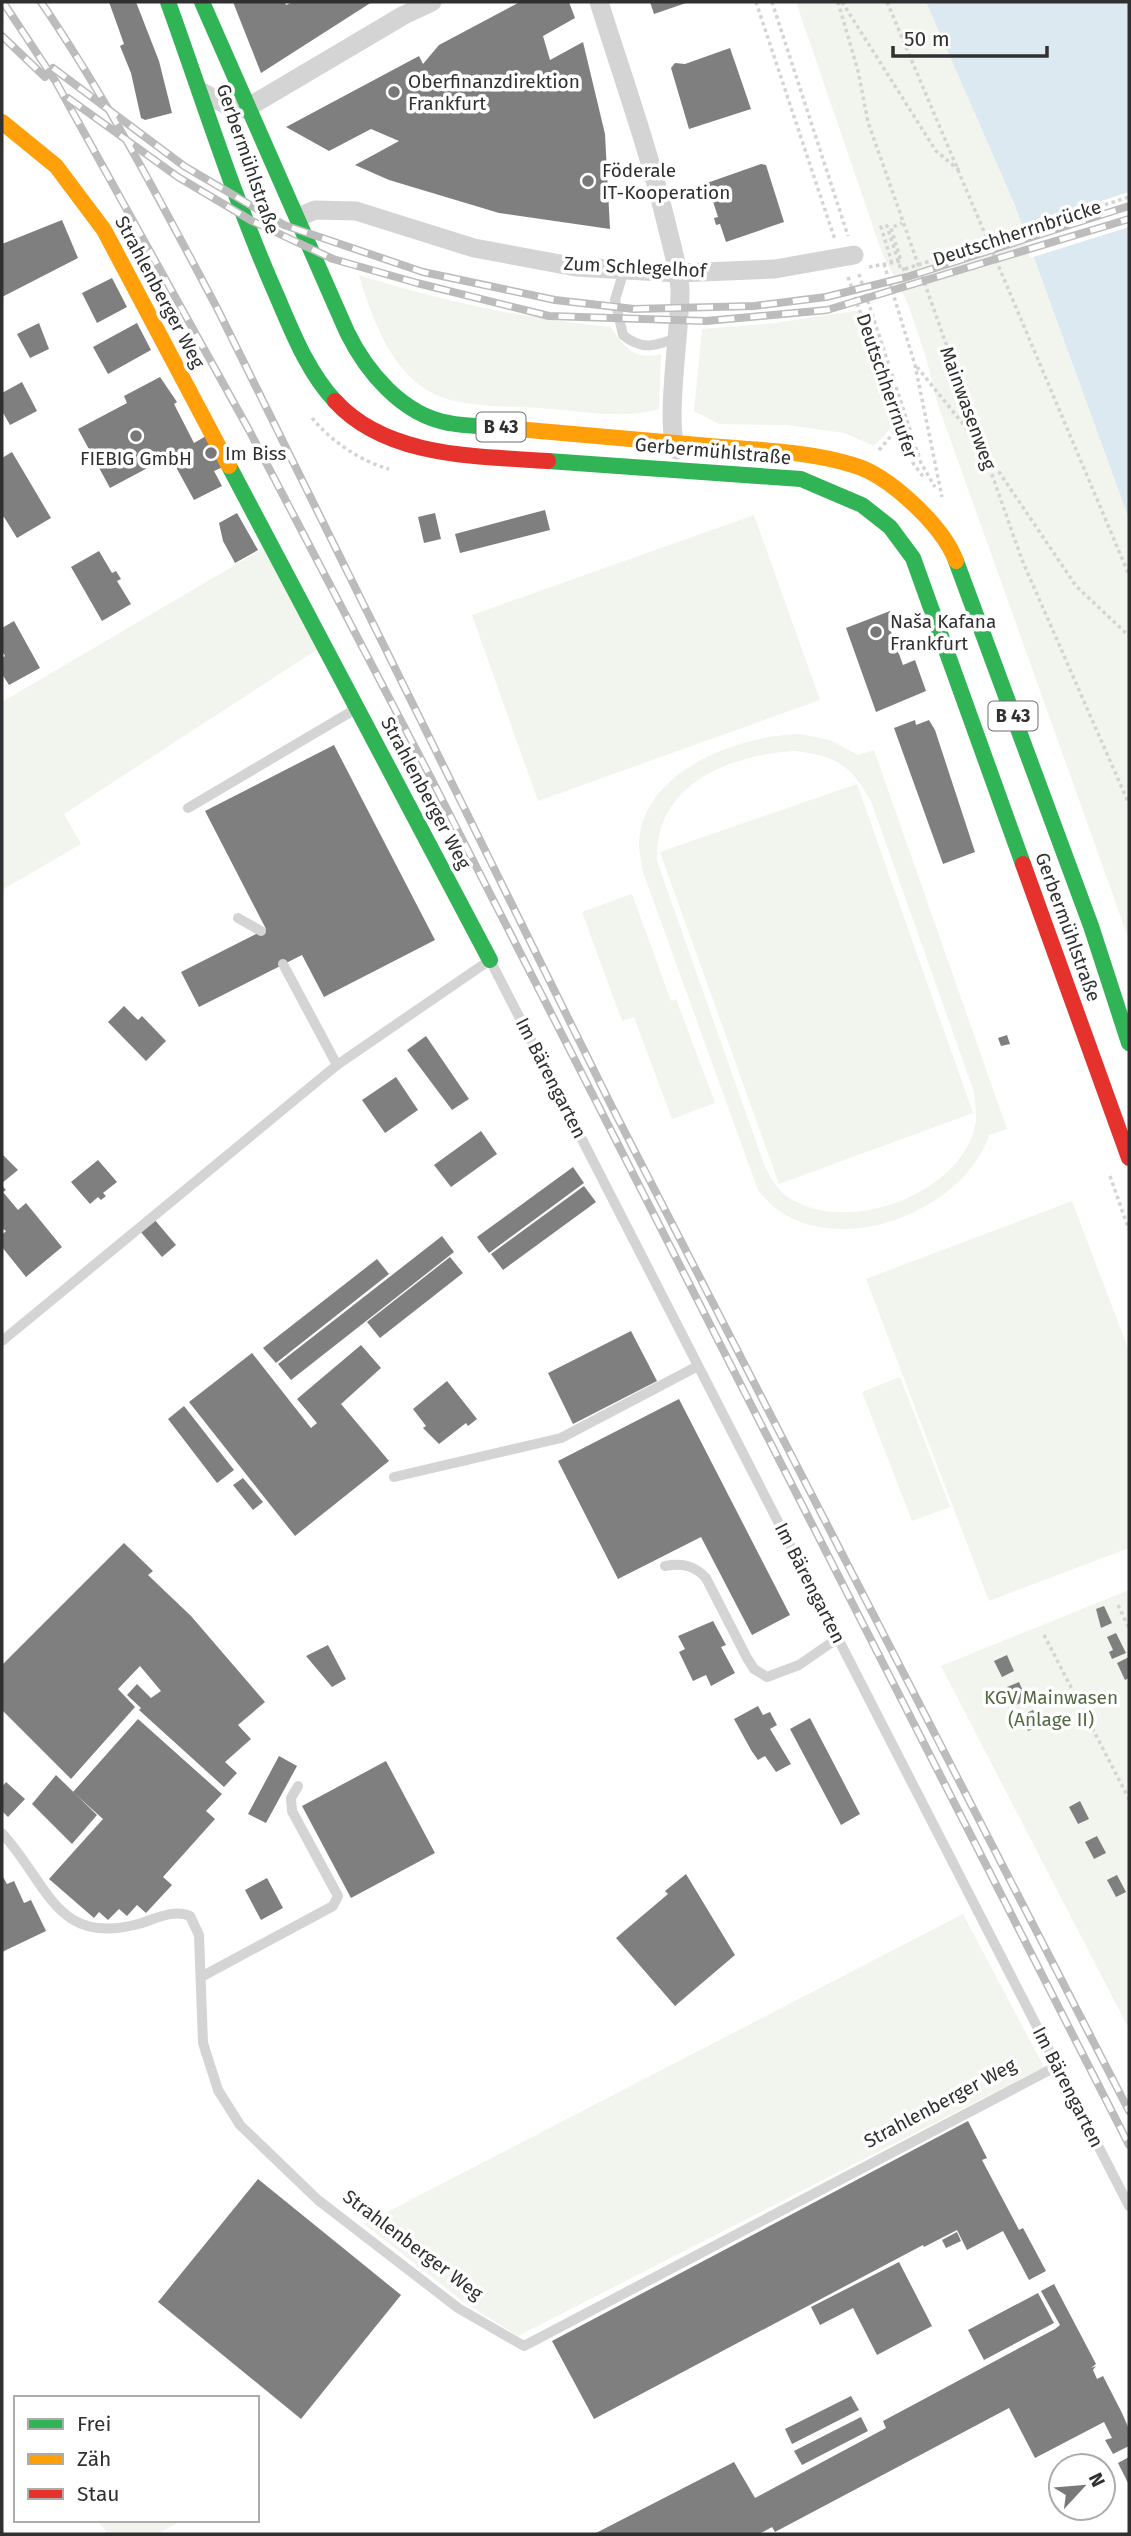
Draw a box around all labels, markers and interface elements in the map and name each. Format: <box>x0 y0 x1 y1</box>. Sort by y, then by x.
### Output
scale bar <box>893 14 1047 58</box>
text: 50 m <box>904 26 950 52</box>
place label: Oberfinanzdirektion Frankfurt <box>408 70 580 115</box>
street label: Gerbermühlstraße <box>212 81 284 237</box>
marker: Oberfinanzdirektion Frankfurt <box>386 84 402 100</box>
place label: Föderale IT-Kooperation <box>602 159 730 204</box>
marker: Föderale IT-Kooperation <box>580 173 596 189</box>
street label: Deutschherrnbrücke <box>930 195 1104 271</box>
street label: Strahlenberger Weg <box>110 212 210 372</box>
street label: Zum Schlegelhof <box>563 252 708 282</box>
street label: Deutschherrnufer <box>851 310 923 462</box>
street label: Mainwasenweg <box>935 343 1001 473</box>
road number: B 43 <box>476 412 526 442</box>
marker: FIEBIG GmbH <box>128 428 144 444</box>
street label: Gerbermühlstraße <box>634 433 792 469</box>
place label: Im Biss <box>225 442 287 465</box>
marker: Im Biss <box>203 445 219 461</box>
place label: FIEBIG GmbH <box>80 447 192 470</box>
place label: Naša Kafana Frankfurt <box>890 610 996 655</box>
marker: Naša Kafana Frankfurt <box>868 624 884 640</box>
road number: B 43 <box>988 702 1038 730</box>
street label: Strahlenberger Weg <box>376 713 476 873</box>
street label: Gerbermühlstraße <box>1030 849 1106 1005</box>
street label: Im Bärengarten <box>511 1014 591 1142</box>
street label: Im Bärengarten <box>770 1519 850 1647</box>
park label: KGV Mainwasen (Anlage II) <box>984 1686 1118 1731</box>
street label: Im Bärengarten <box>1028 2023 1108 2151</box>
street label: Strahlenberger Weg <box>860 2053 1020 2153</box>
street label: Strahlenberger Weg <box>339 2185 488 2305</box>
legend <box>14 2396 259 2522</box>
text: Frei <box>77 2411 111 2437</box>
text: Zäh <box>77 2446 111 2472</box>
north arrow <box>1047 2452 1117 2522</box>
text: N <box>1084 2469 1110 2490</box>
text: Stau <box>77 2481 120 2507</box>

